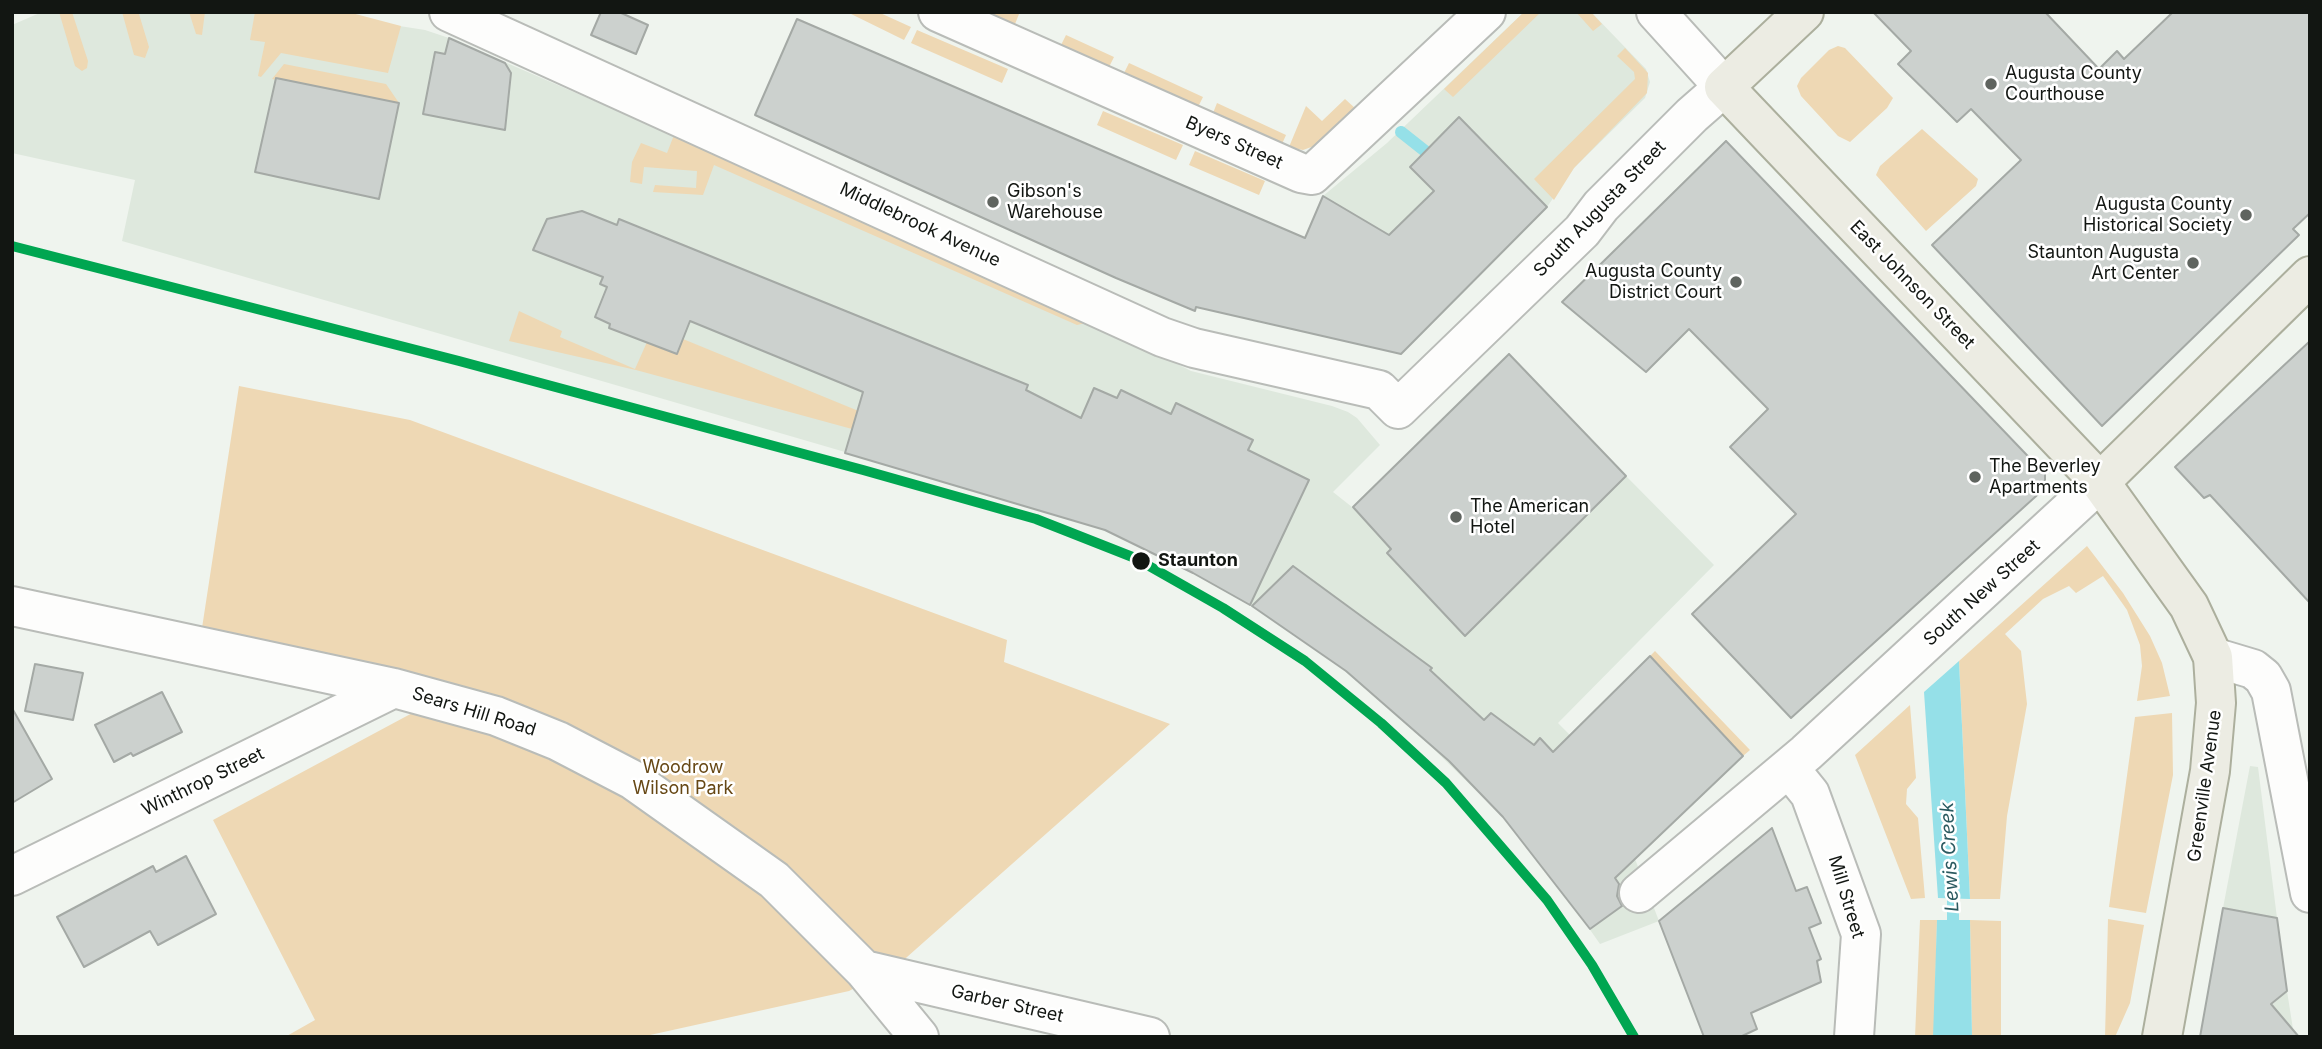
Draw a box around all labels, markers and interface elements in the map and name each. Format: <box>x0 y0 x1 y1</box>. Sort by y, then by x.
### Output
place label: Augusta County Courthouse <box>2005 63 2142 106</box>
marker: Augusta County Courthouse <box>1983 76 1999 92</box>
street label: Byers Street <box>1182 112 1286 174</box>
street label: South Augusta Street <box>1529 136 1671 282</box>
street label: Middlebrook Avenue <box>836 178 1004 272</box>
place label: Gibson's Warehouse <box>1007 181 1103 224</box>
marker: Gibson's Warehouse <box>985 194 1001 210</box>
place label: Augusta County Historical Society <box>2083 194 2232 236</box>
marker: Augusta County Historical Society <box>2238 207 2254 223</box>
street label: East Johnson Street <box>1845 216 1979 354</box>
place label: Staunton Augusta Art Center <box>2028 242 2179 284</box>
marker: Staunton Augusta Art Center <box>2185 255 2201 271</box>
place label: Augusta County District Court <box>1585 261 1722 304</box>
marker: Augusta County District Court <box>1728 274 1744 290</box>
place label: The Beverley Apartments <box>1989 456 2101 498</box>
marker: The Beverley Apartments <box>1967 469 1983 485</box>
place label: The American Hotel <box>1470 496 1589 538</box>
marker: The American Hotel <box>1448 509 1464 525</box>
street label: South New Street <box>1919 535 2045 651</box>
marker: Staunton <box>1130 550 1152 572</box>
place label: Staunton <box>1158 550 1238 572</box>
street label: Sears Hill Road <box>409 683 539 741</box>
street label: Greenville Avenue <box>2184 709 2226 863</box>
street label: Winthrop Street <box>138 743 268 821</box>
park label: Woodrow Wilson Park <box>633 757 733 800</box>
water label: Lewis Creek <box>1936 802 1964 912</box>
street label: Mill Street <box>1823 853 1869 941</box>
street label: Garber Street <box>949 981 1065 1027</box>

